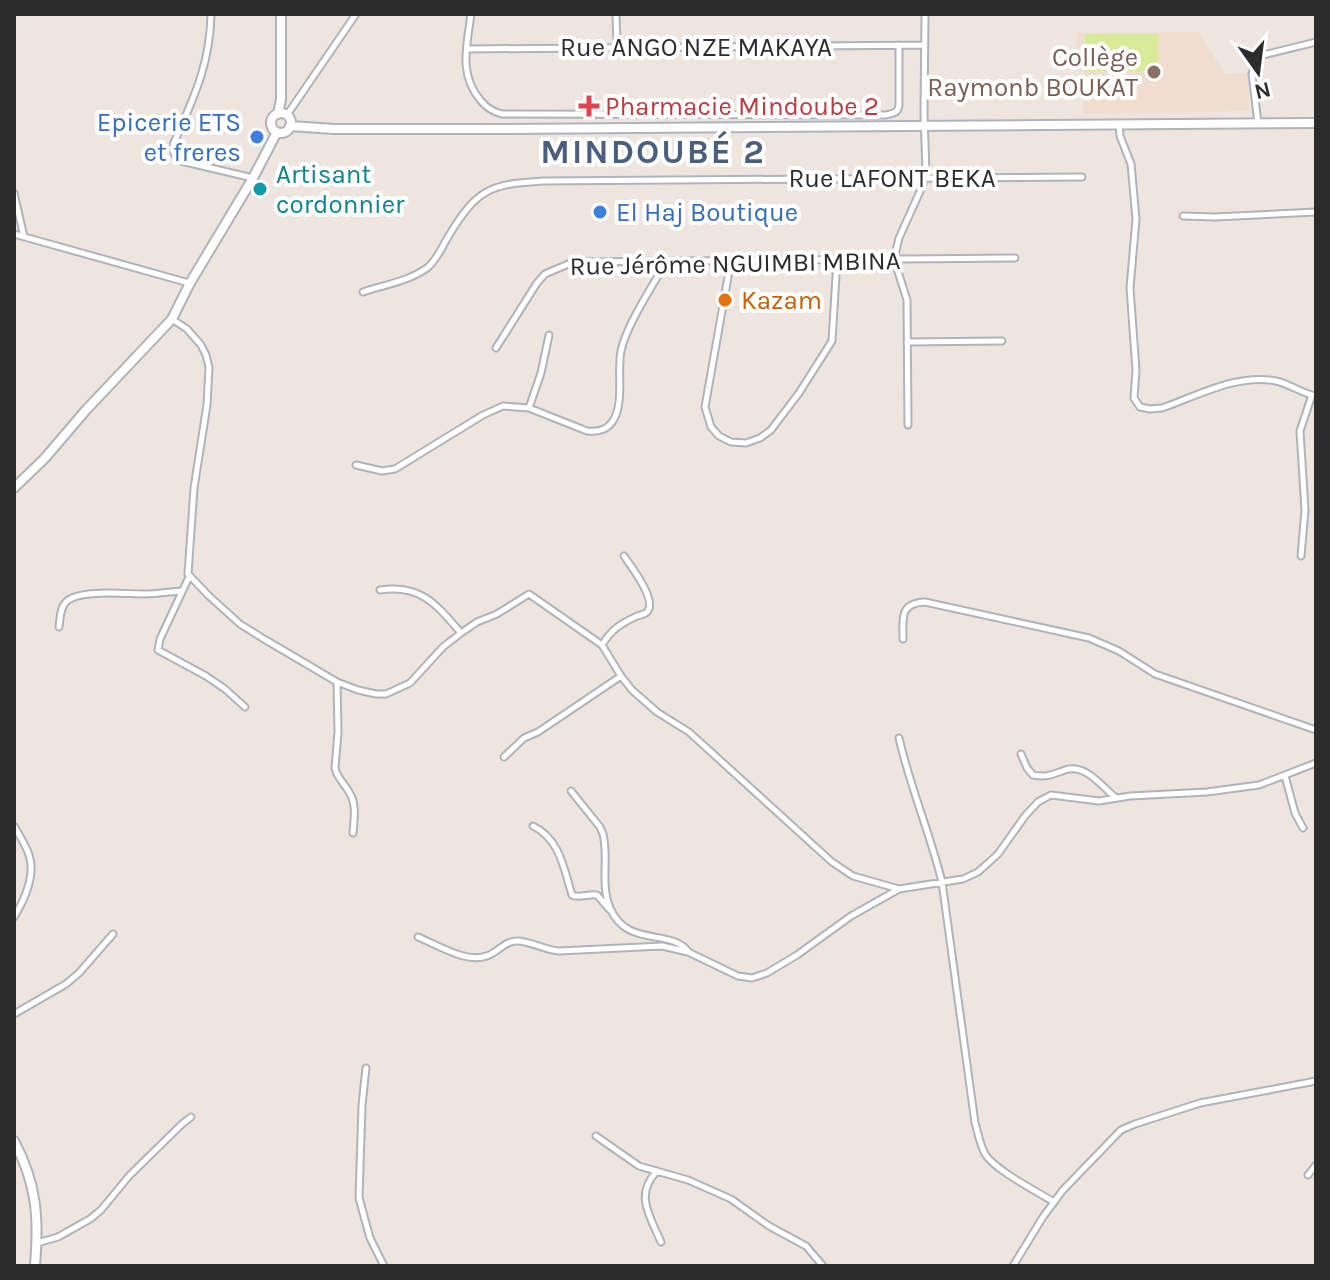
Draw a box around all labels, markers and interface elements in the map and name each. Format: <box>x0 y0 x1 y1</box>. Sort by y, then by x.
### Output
street label: Rue ANGO NZE MAKAYA <box>560 32 832 63</box>
north arrow <box>1218 32 1298 112</box>
place label: Collège Raymonb BOUKAT <box>927 42 1138 103</box>
marker: Collège Raymonb BOUKAT <box>1145 63 1163 81</box>
text: N <box>1252 76 1273 105</box>
place label: Pharmacie Mindoube 2 <box>605 91 879 122</box>
marker: Pharmacie Mindoube 2 <box>580 97 598 115</box>
place label: Epicerie ETS et freres <box>97 107 241 168</box>
marker: Epicerie ETS et freres <box>248 128 266 146</box>
district label: MINDOUBÉ 2 <box>540 130 766 172</box>
place label: Artisant cordonnier <box>276 159 405 220</box>
street label: Rue LAFONT BEKA <box>788 163 996 194</box>
marker: Artisant cordonnier <box>251 180 269 198</box>
place label: El Haj Boutique <box>616 197 798 228</box>
marker: El Haj Boutique <box>591 203 609 221</box>
street label: Rue Jérôme NGUIMBI MBINA <box>569 245 901 282</box>
place label: Kazam <box>741 285 822 316</box>
marker: Kazam <box>716 291 734 309</box>

